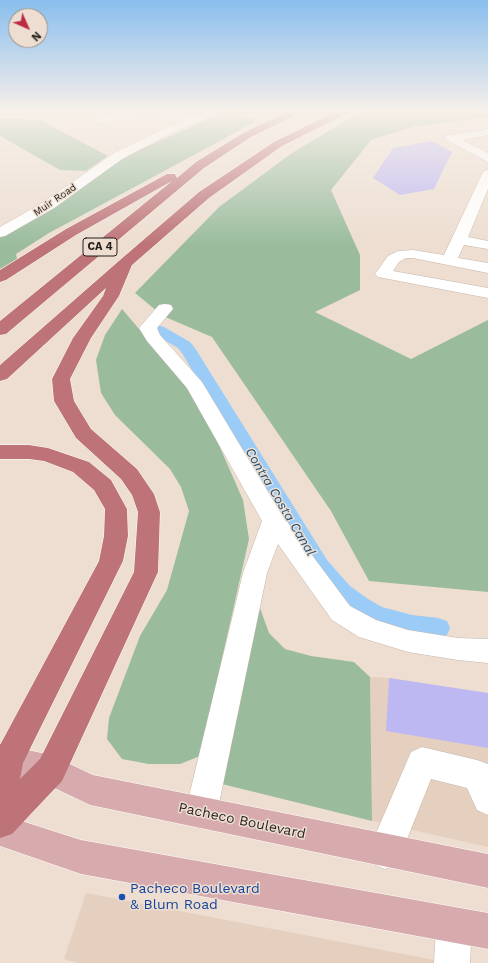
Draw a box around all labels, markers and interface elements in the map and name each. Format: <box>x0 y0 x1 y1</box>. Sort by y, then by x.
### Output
north arrow <box>8 8 48 48</box>
text: N <box>29 29 44 44</box>
street label: Muir Road <box>31 181 79 219</box>
road number: CA 4 <box>83 238 117 256</box>
water label: Contra Costa Canal <box>241 445 319 559</box>
street label: Pacheco Boulevard <box>177 799 307 843</box>
place label: Pacheco Boulevard & Blum Road <box>130 881 260 914</box>
marker: Pacheco Boulevard & Blum Road <box>117 892 127 902</box>

